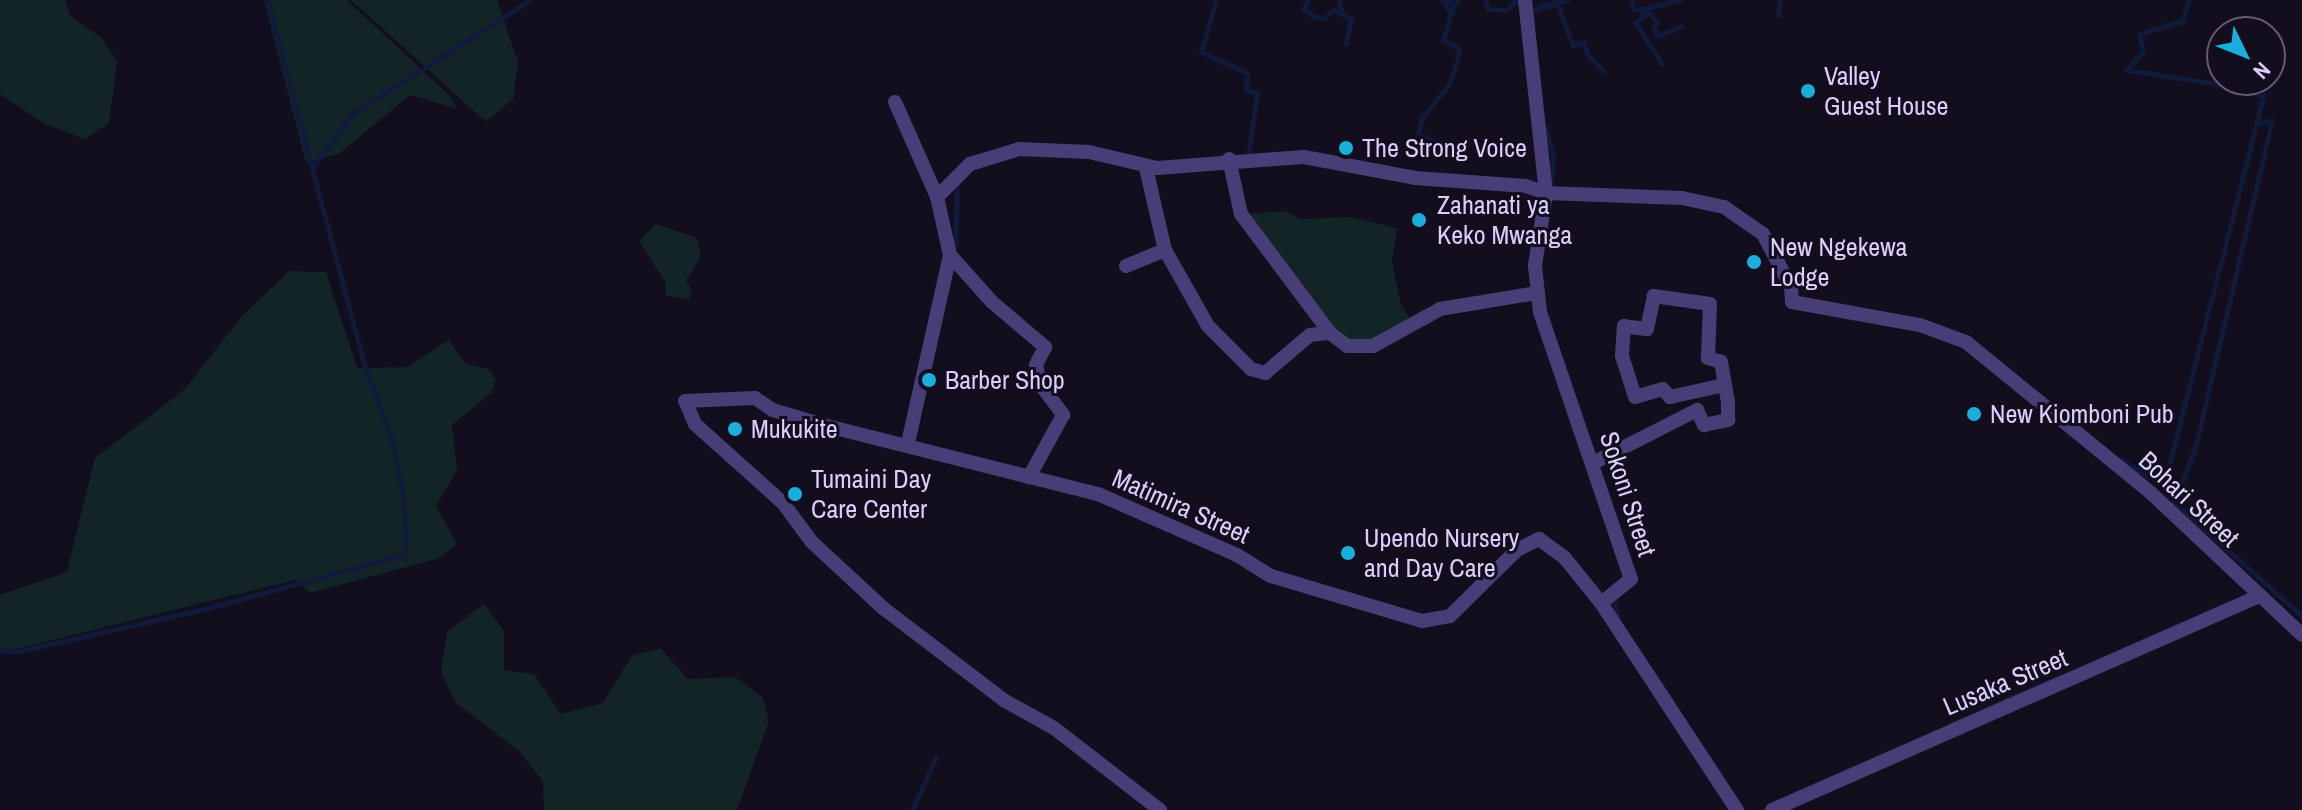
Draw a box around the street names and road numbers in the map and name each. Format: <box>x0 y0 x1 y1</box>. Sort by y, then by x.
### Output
street label: Sokoni Street <box>1593 428 1663 560</box>
street label: Bohari Street <box>2132 445 2246 553</box>
street label: Matimira Street <box>1108 462 1254 550</box>
street label: Lusaka Street <box>1938 642 2072 722</box>

